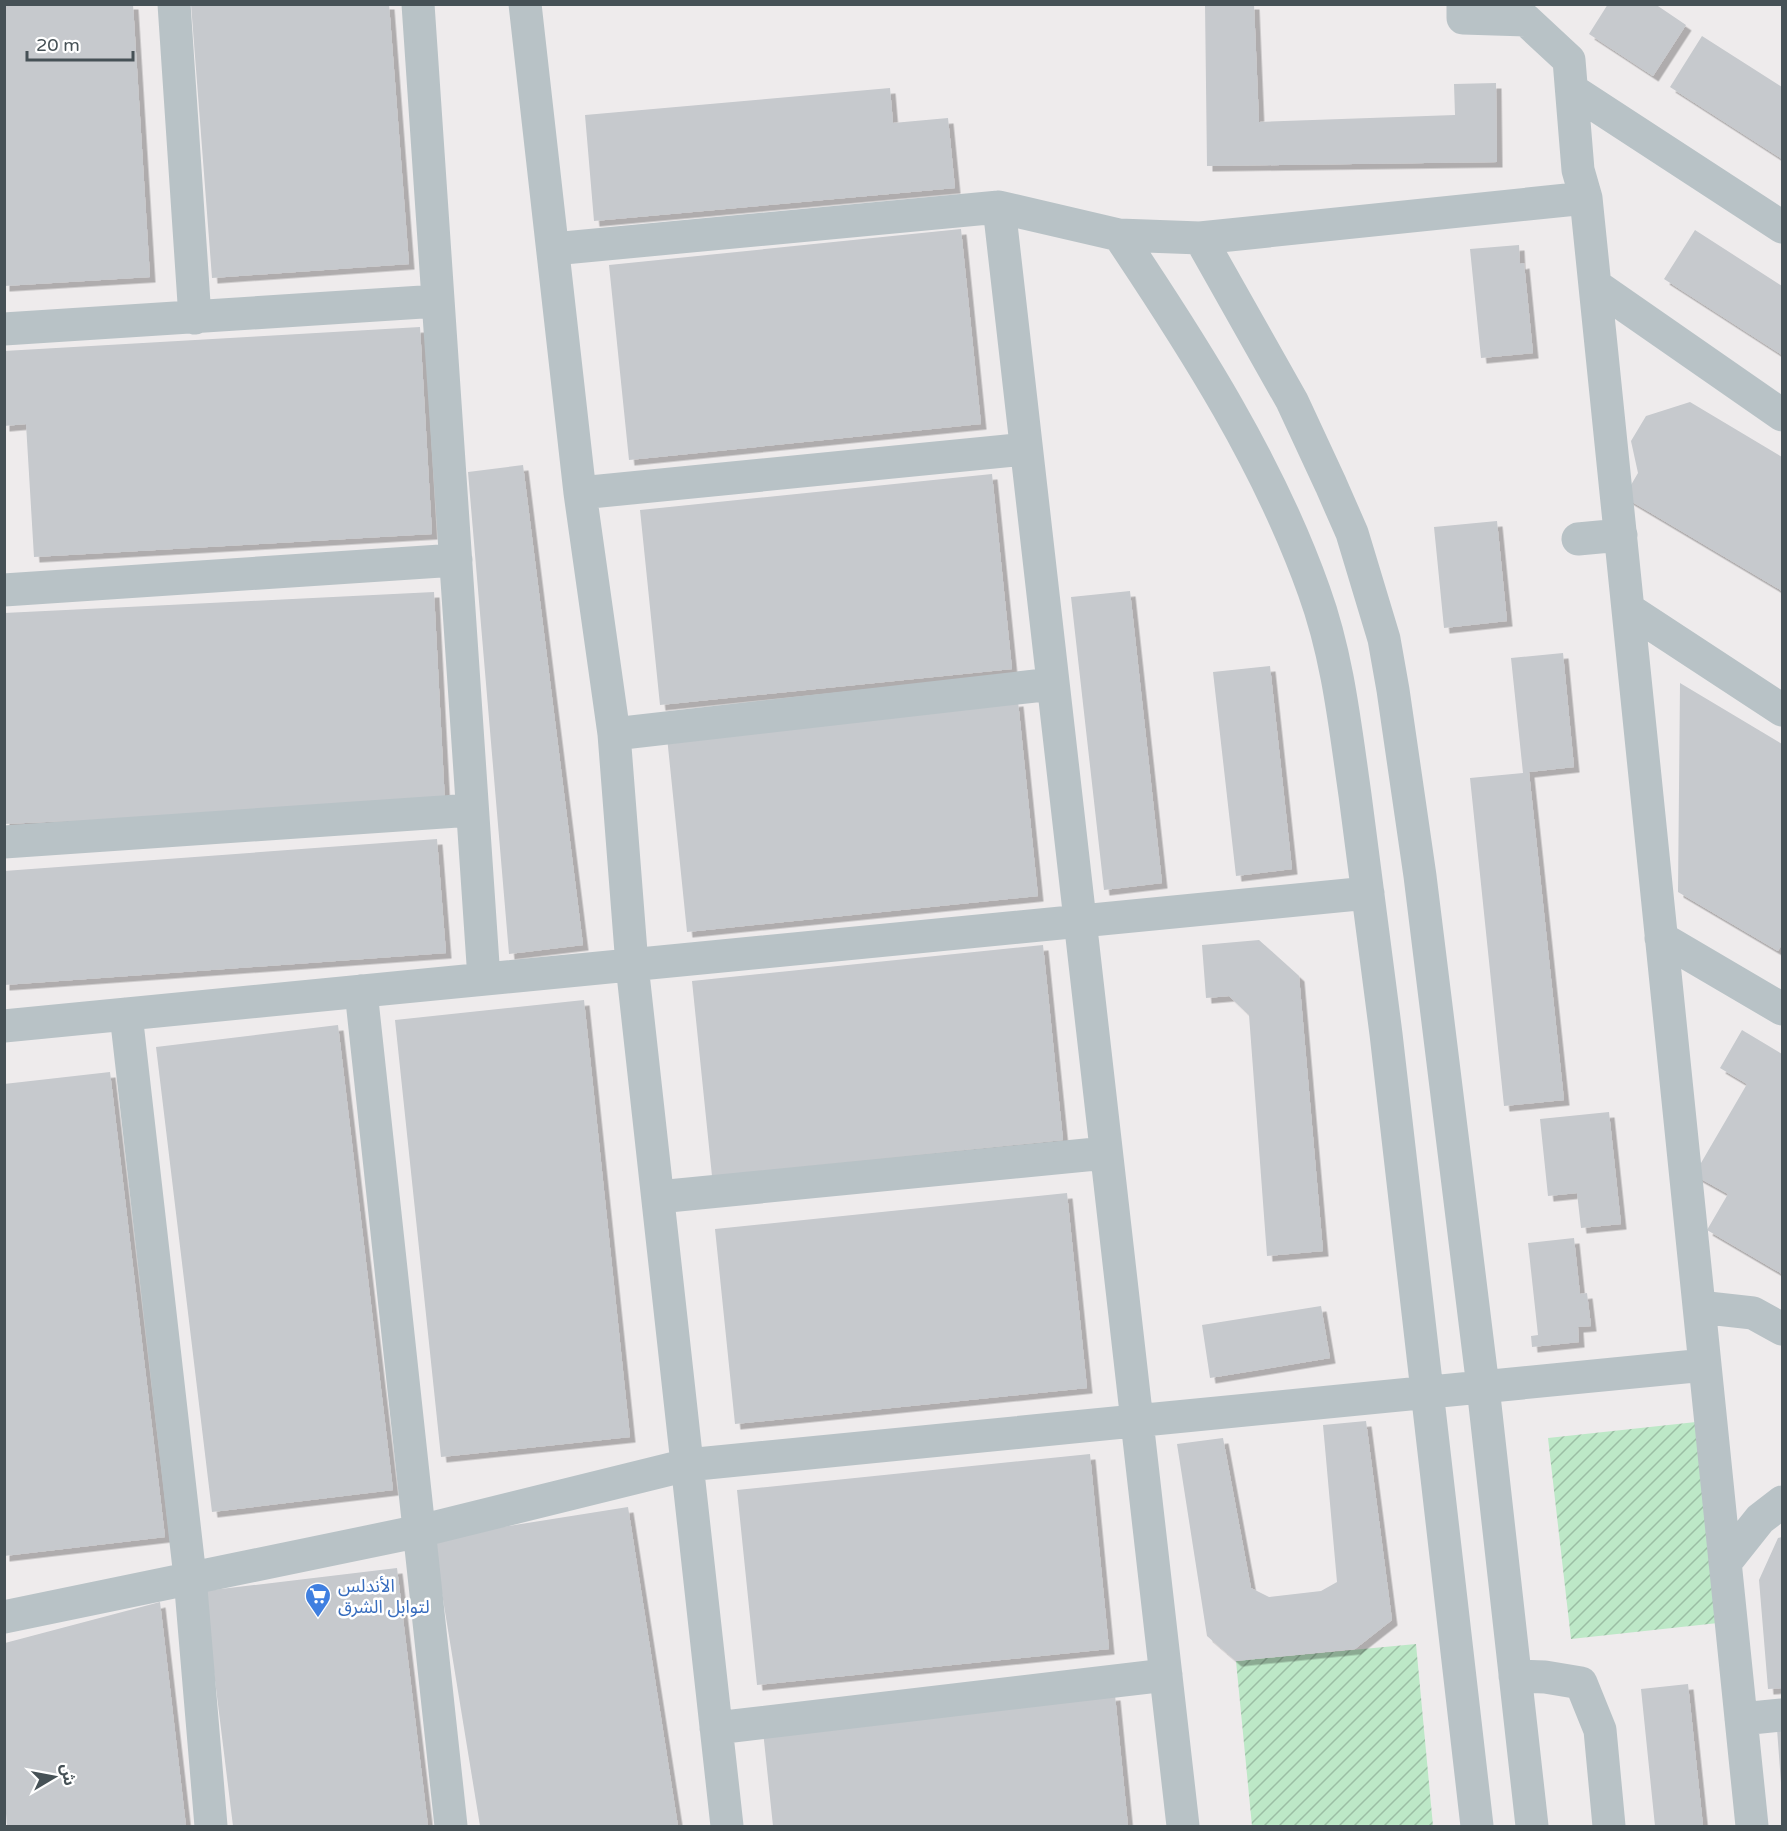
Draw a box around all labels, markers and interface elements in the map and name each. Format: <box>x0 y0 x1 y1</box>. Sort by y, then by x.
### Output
scale bar <box>27 24 134 62</box>
text: 20 m <box>36 34 80 56</box>
place label: الأندلس لتوابل الشرق <box>338 1575 430 1618</box>
supermarket icon: الأندلس لتوابل الشرق <box>303 1581 333 1619</box>
north arrow <box>24 1747 84 1807</box>
text: ش <box>56 1762 80 1787</box>

